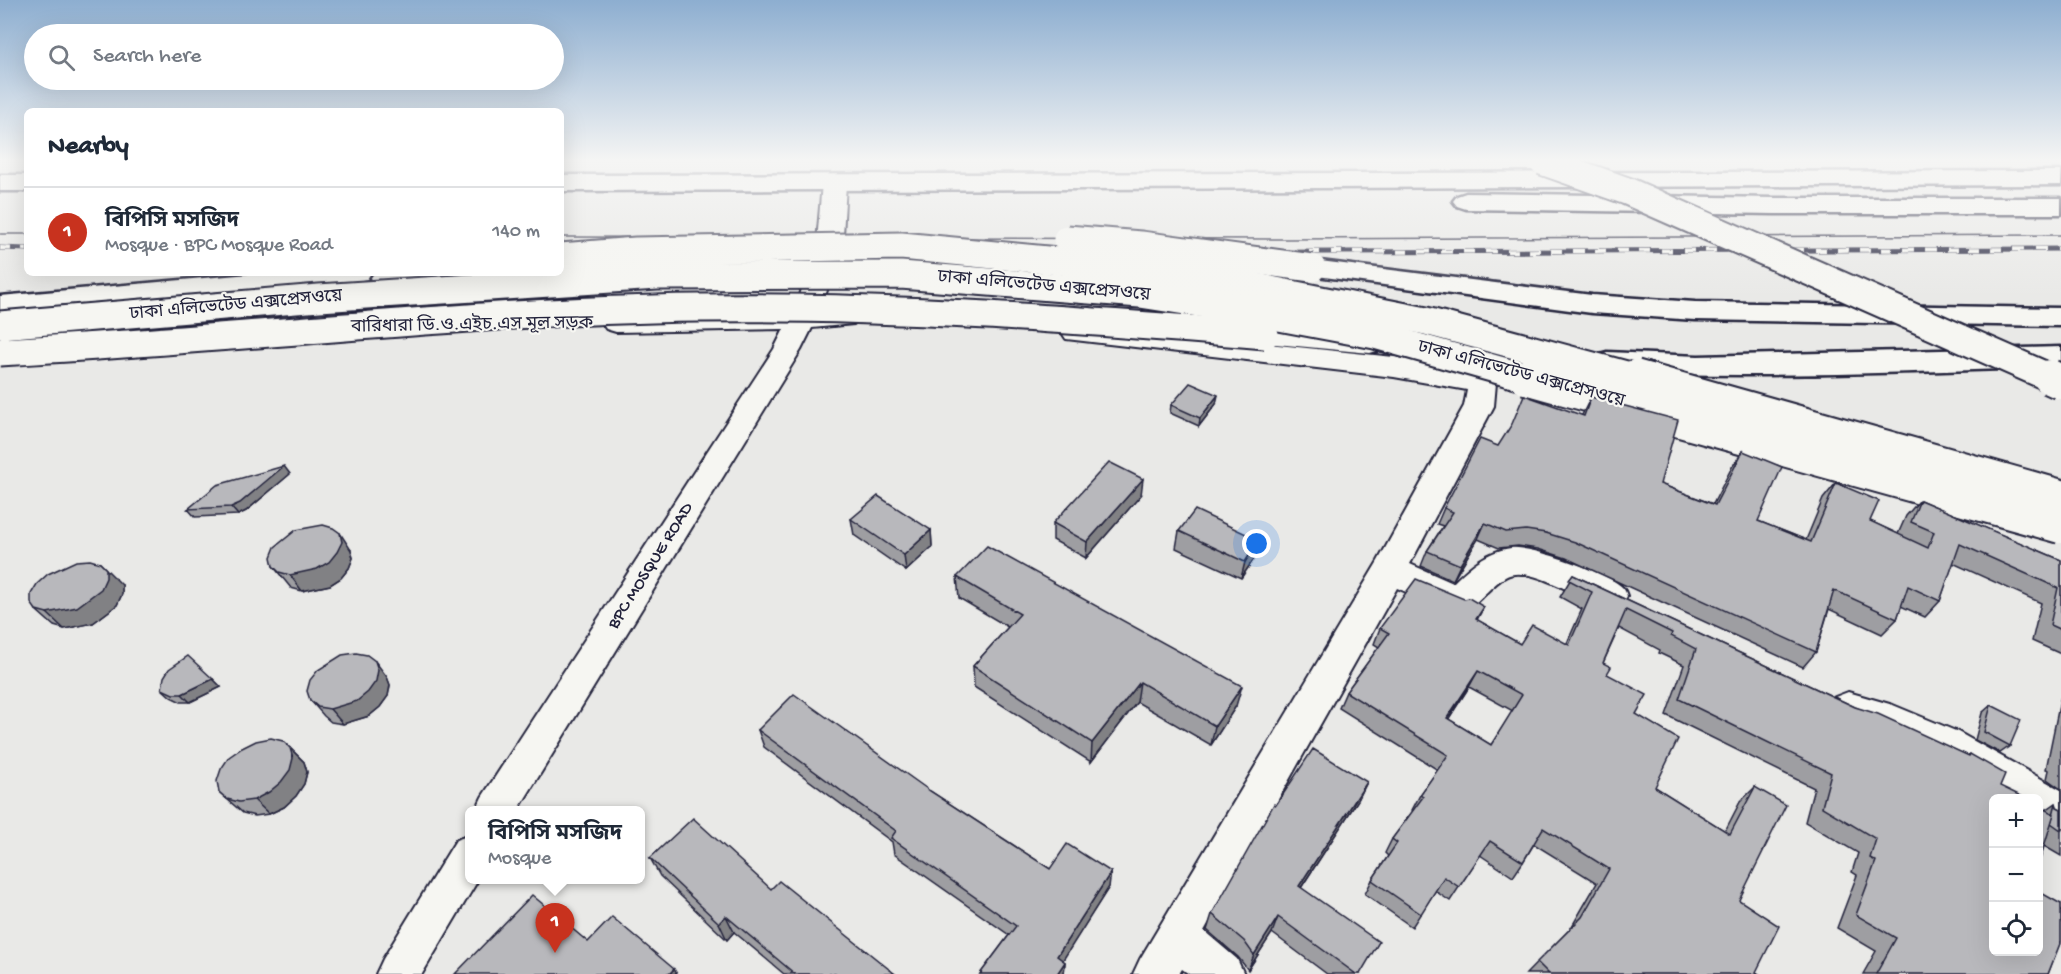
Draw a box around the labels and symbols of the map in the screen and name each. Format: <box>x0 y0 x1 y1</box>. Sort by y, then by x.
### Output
street label: ঢাকা এলিভেটেড এক্সপ্রেসওয়ে <box>936 265 1152 307</box>
street label: ঢাকা এলিভেটেড এক্সপ্রেসওয়ে <box>128 284 344 326</box>
street label: বারিধারা ডি.ও.এইচ.এস মূল সড়ক <box>350 311 594 339</box>
street label: ঢাকা এলিভেটেড এক্সপ্রেসওয়ে <box>1414 335 1628 413</box>
street label: BPC MOSQUE ROAD <box>603 499 699 634</box>
your location <box>1242 529 1271 558</box>
pin: 1 <box>536 904 574 953</box>

